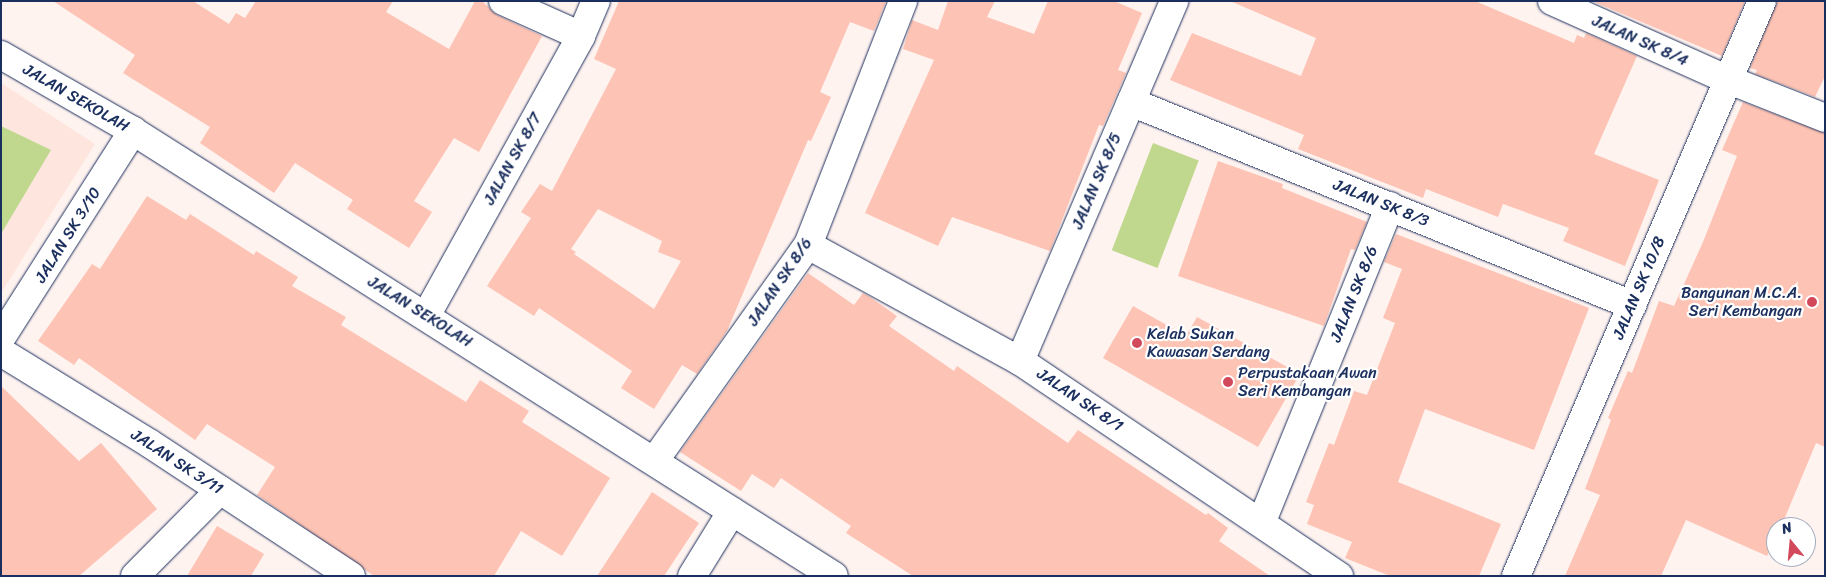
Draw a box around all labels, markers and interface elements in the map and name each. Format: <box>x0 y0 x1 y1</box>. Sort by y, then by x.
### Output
street label: JALAN SK 8/4 <box>1589 11 1691 71</box>
street label: JALAN SEKOLAH <box>20 60 132 136</box>
street label: JALAN SK 8/7 <box>480 110 546 208</box>
street label: JALAN SK 8/5 <box>1068 130 1126 232</box>
street label: JALAN SK 8/3 <box>1330 175 1432 231</box>
street label: JALAN SK 3/10 <box>31 184 105 286</box>
street label: JALAN SK 8/6 <box>744 234 816 330</box>
street label: JALAN SK 10/8 <box>1609 234 1669 342</box>
street label: JALAN SK 8/6 <box>1326 243 1382 345</box>
street label: JALAN SEKOLAH <box>364 272 476 352</box>
place label: Bangunan M.C.A. Seri Kembangan <box>1681 283 1802 321</box>
marker: Bangunan M.C.A. Seri Kembangan <box>1806 296 1818 308</box>
place label: Kelab Sukan Kawasan Serdang <box>1147 324 1270 362</box>
marker: Kelab Sukan Kawasan Serdang <box>1131 337 1143 349</box>
place label: Perpustakaan Awan Seri Kembangan <box>1238 363 1377 401</box>
street label: JALAN SK 8/1 <box>1033 364 1127 436</box>
marker: Perpustakaan Awan Seri Kembangan <box>1222 376 1234 388</box>
street label: JALAN SK 3/11 <box>127 425 227 499</box>
text: N <box>1778 515 1795 542</box>
north arrow <box>1766 517 1816 567</box>

